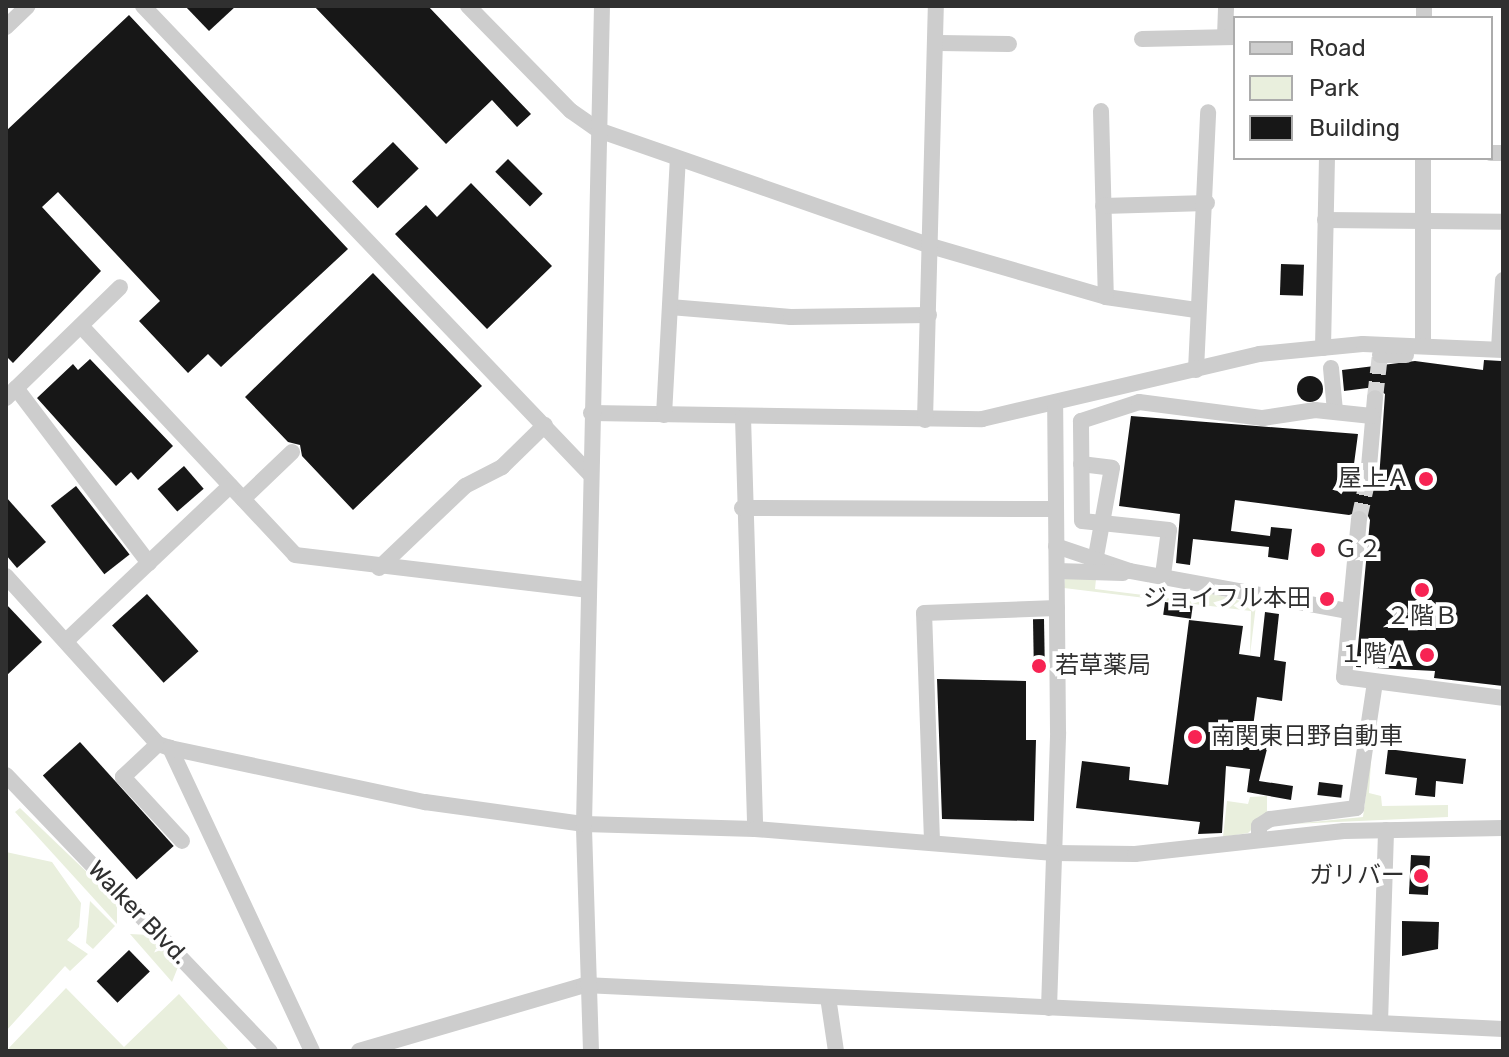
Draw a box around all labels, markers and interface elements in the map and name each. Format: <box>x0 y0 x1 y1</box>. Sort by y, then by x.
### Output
legend <box>1233 16 1493 160</box>
text: Road <box>1309 34 1366 62</box>
text: Park <box>1309 74 1359 102</box>
text: Building <box>1309 114 1400 142</box>
place label: 屋上Ａ <box>1338 465 1410 493</box>
marker: 屋上Ａ <box>1417 470 1435 488</box>
place label: Ｇ２ <box>1334 536 1382 564</box>
marker: Ｇ２ <box>1309 541 1327 559</box>
marker: ２階Ｂ <box>1413 581 1431 599</box>
place label: ジョイフル本田 <box>1143 585 1311 613</box>
marker: ジョイフル本田 <box>1318 590 1336 608</box>
place label: ２階Ｂ <box>1386 603 1458 631</box>
place label: １階Ａ <box>1339 641 1411 669</box>
marker: １階Ａ <box>1418 646 1436 664</box>
place label: 若草薬局 <box>1055 652 1151 680</box>
marker: 若草薬局 <box>1030 657 1048 675</box>
place label: 南関東日野自動車 <box>1211 723 1403 751</box>
marker: 南関東日野自動車 <box>1186 728 1204 746</box>
street label: Walker Blvd. <box>81 855 195 971</box>
place label: ガリバー <box>1309 862 1405 890</box>
marker: ガリバー <box>1412 867 1430 885</box>

